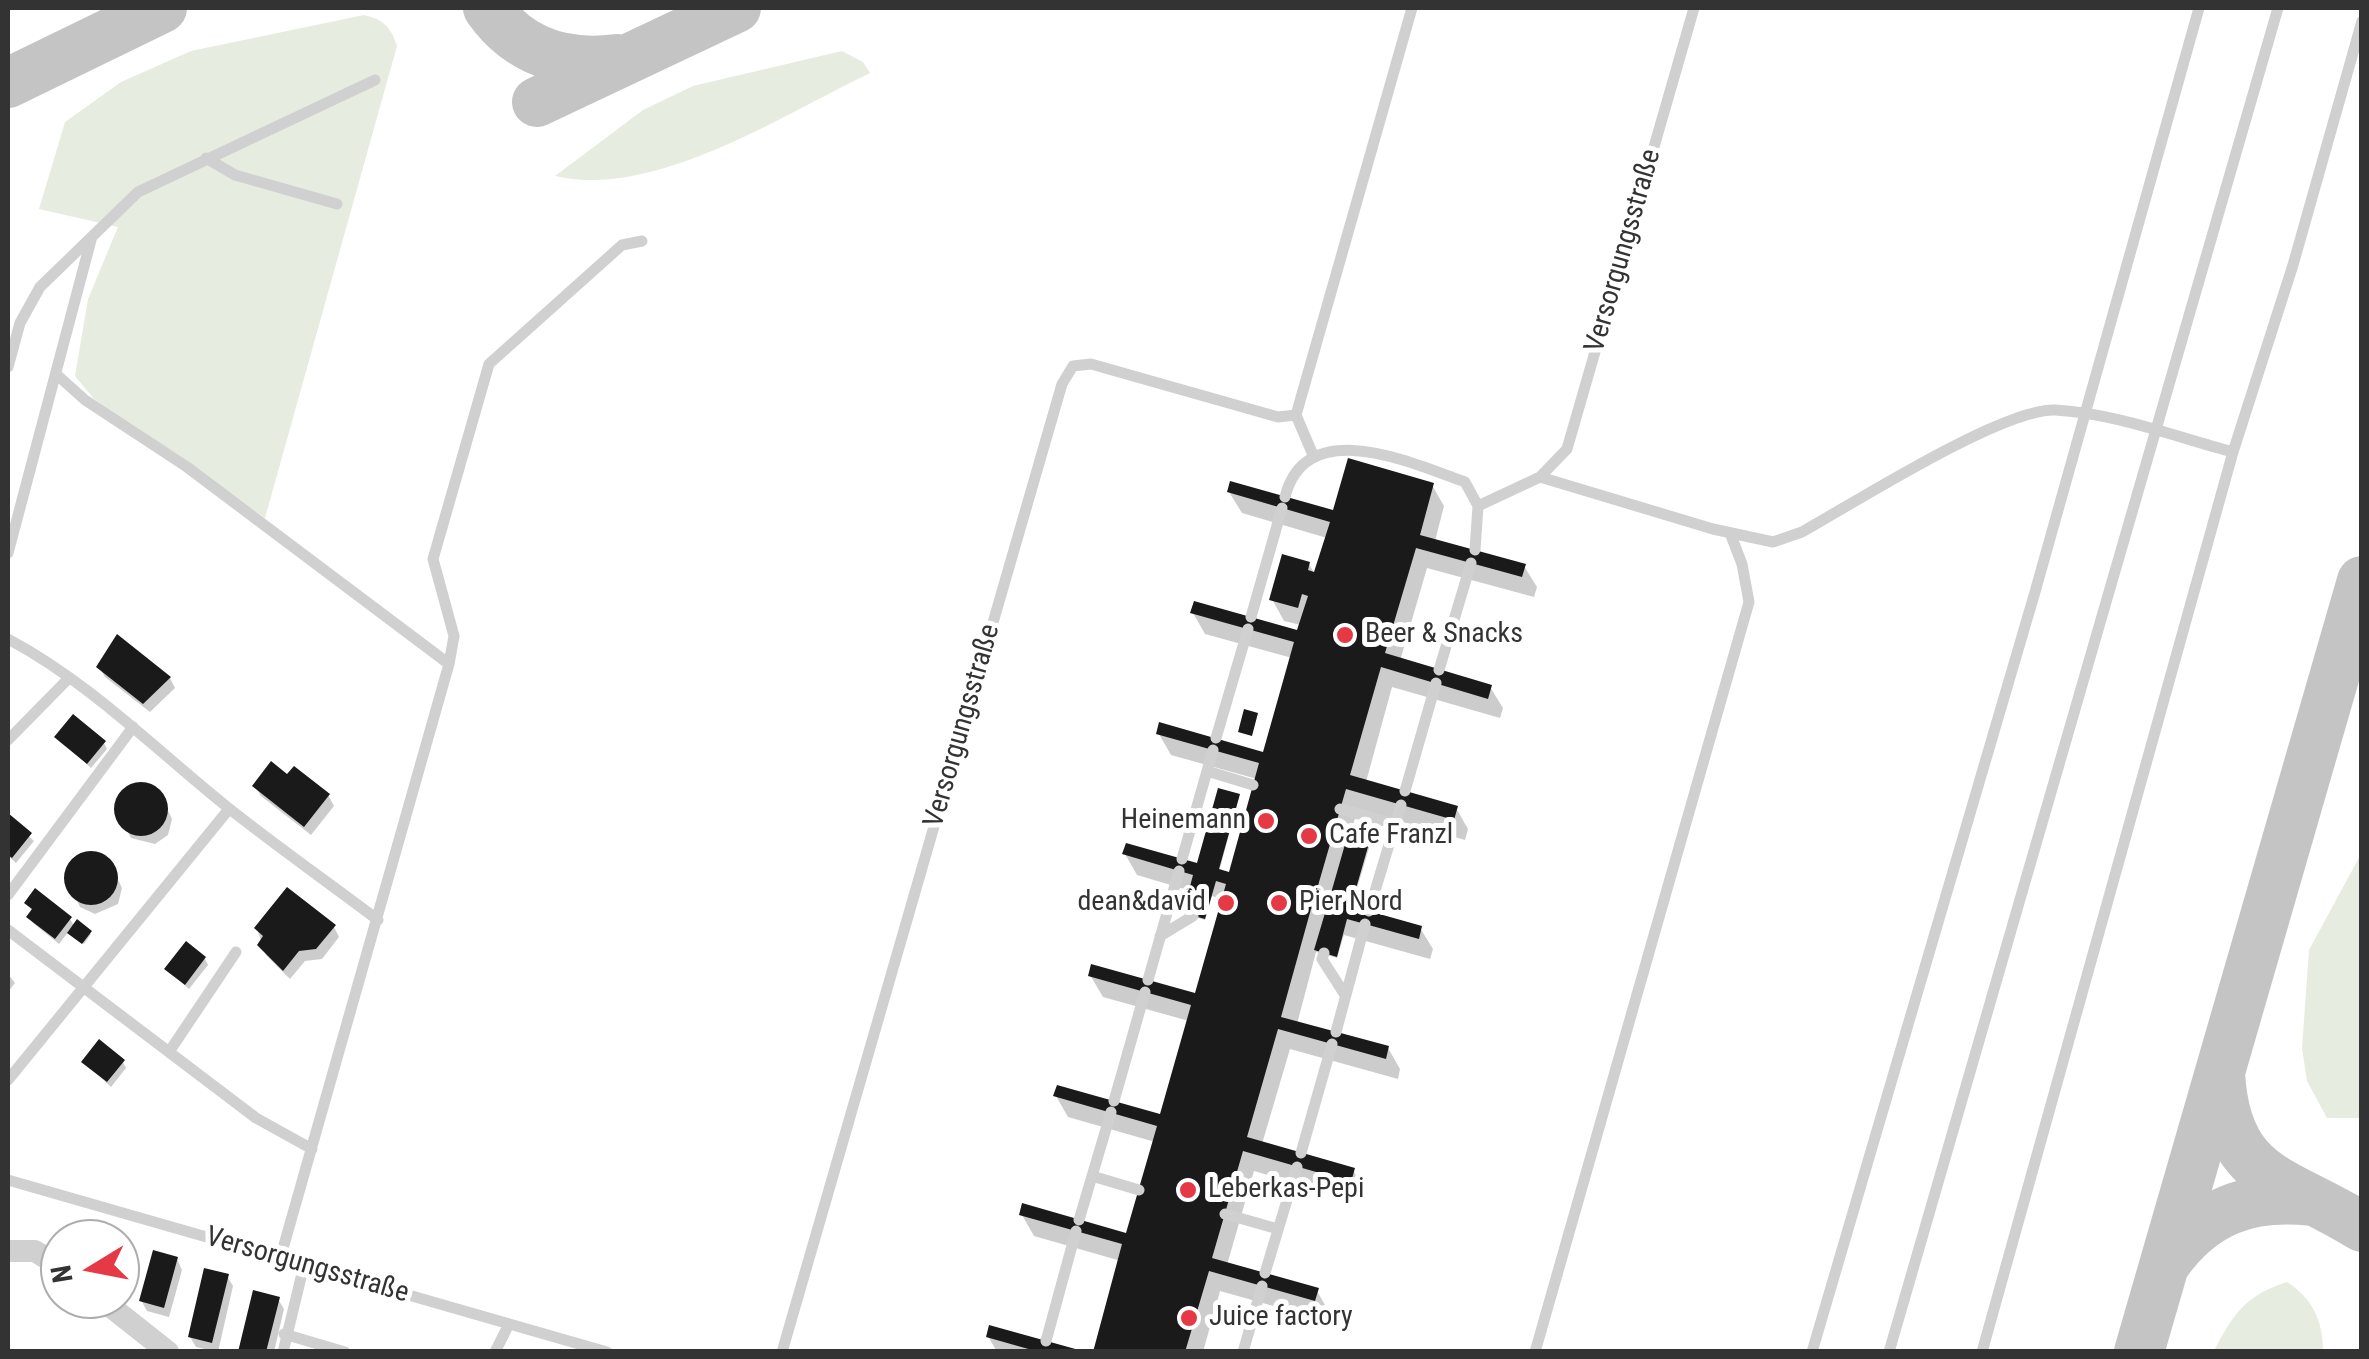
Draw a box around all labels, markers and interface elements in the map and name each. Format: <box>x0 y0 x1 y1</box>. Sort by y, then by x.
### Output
street label: Versorgungsstraße <box>1579 146 1669 356</box>
place label: Beer & Snacks <box>1365 618 1523 652</box>
street label: Versorgungsstraße <box>918 621 1008 831</box>
marker: Beer & Snacks <box>1334 624 1356 646</box>
place label: Heinemann <box>1121 804 1246 838</box>
marker: Heinemann <box>1255 810 1277 832</box>
place label: Cafe Franzl <box>1329 819 1453 853</box>
marker: Cafe Franzl <box>1298 825 1320 847</box>
place label: dean&david <box>1077 886 1206 920</box>
place label: Pier Nord <box>1299 886 1403 920</box>
marker: dean&david <box>1215 892 1237 914</box>
marker: Pier Nord <box>1268 892 1290 914</box>
place label: Leberkas-Pepi <box>1208 1173 1364 1207</box>
marker: Leberkas-Pepi <box>1177 1179 1199 1201</box>
north arrow <box>40 1219 140 1319</box>
street label: Versorgungsstraße <box>202 1221 412 1311</box>
text: N <box>44 1263 80 1285</box>
place label: Juice factory <box>1209 1301 1353 1335</box>
marker: Juice factory <box>1178 1307 1200 1329</box>

